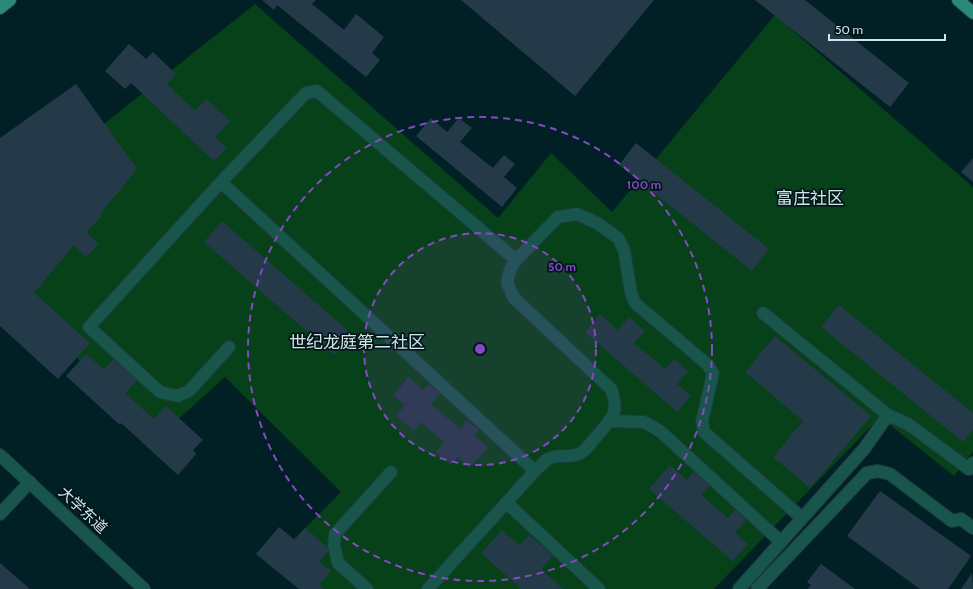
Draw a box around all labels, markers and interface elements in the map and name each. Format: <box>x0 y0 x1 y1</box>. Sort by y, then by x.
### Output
scale bar <box>829 16 945 42</box>
text: 50 m <box>835 22 863 37</box>
text: 100 m <box>627 177 661 192</box>
district label: 富庄社区 <box>776 188 844 208</box>
text: 50 m <box>548 259 576 274</box>
district label: 世纪龙庭第二社区 <box>289 332 425 352</box>
centre of rings <box>473 342 487 356</box>
street label: 大学东道 <box>55 483 111 537</box>

